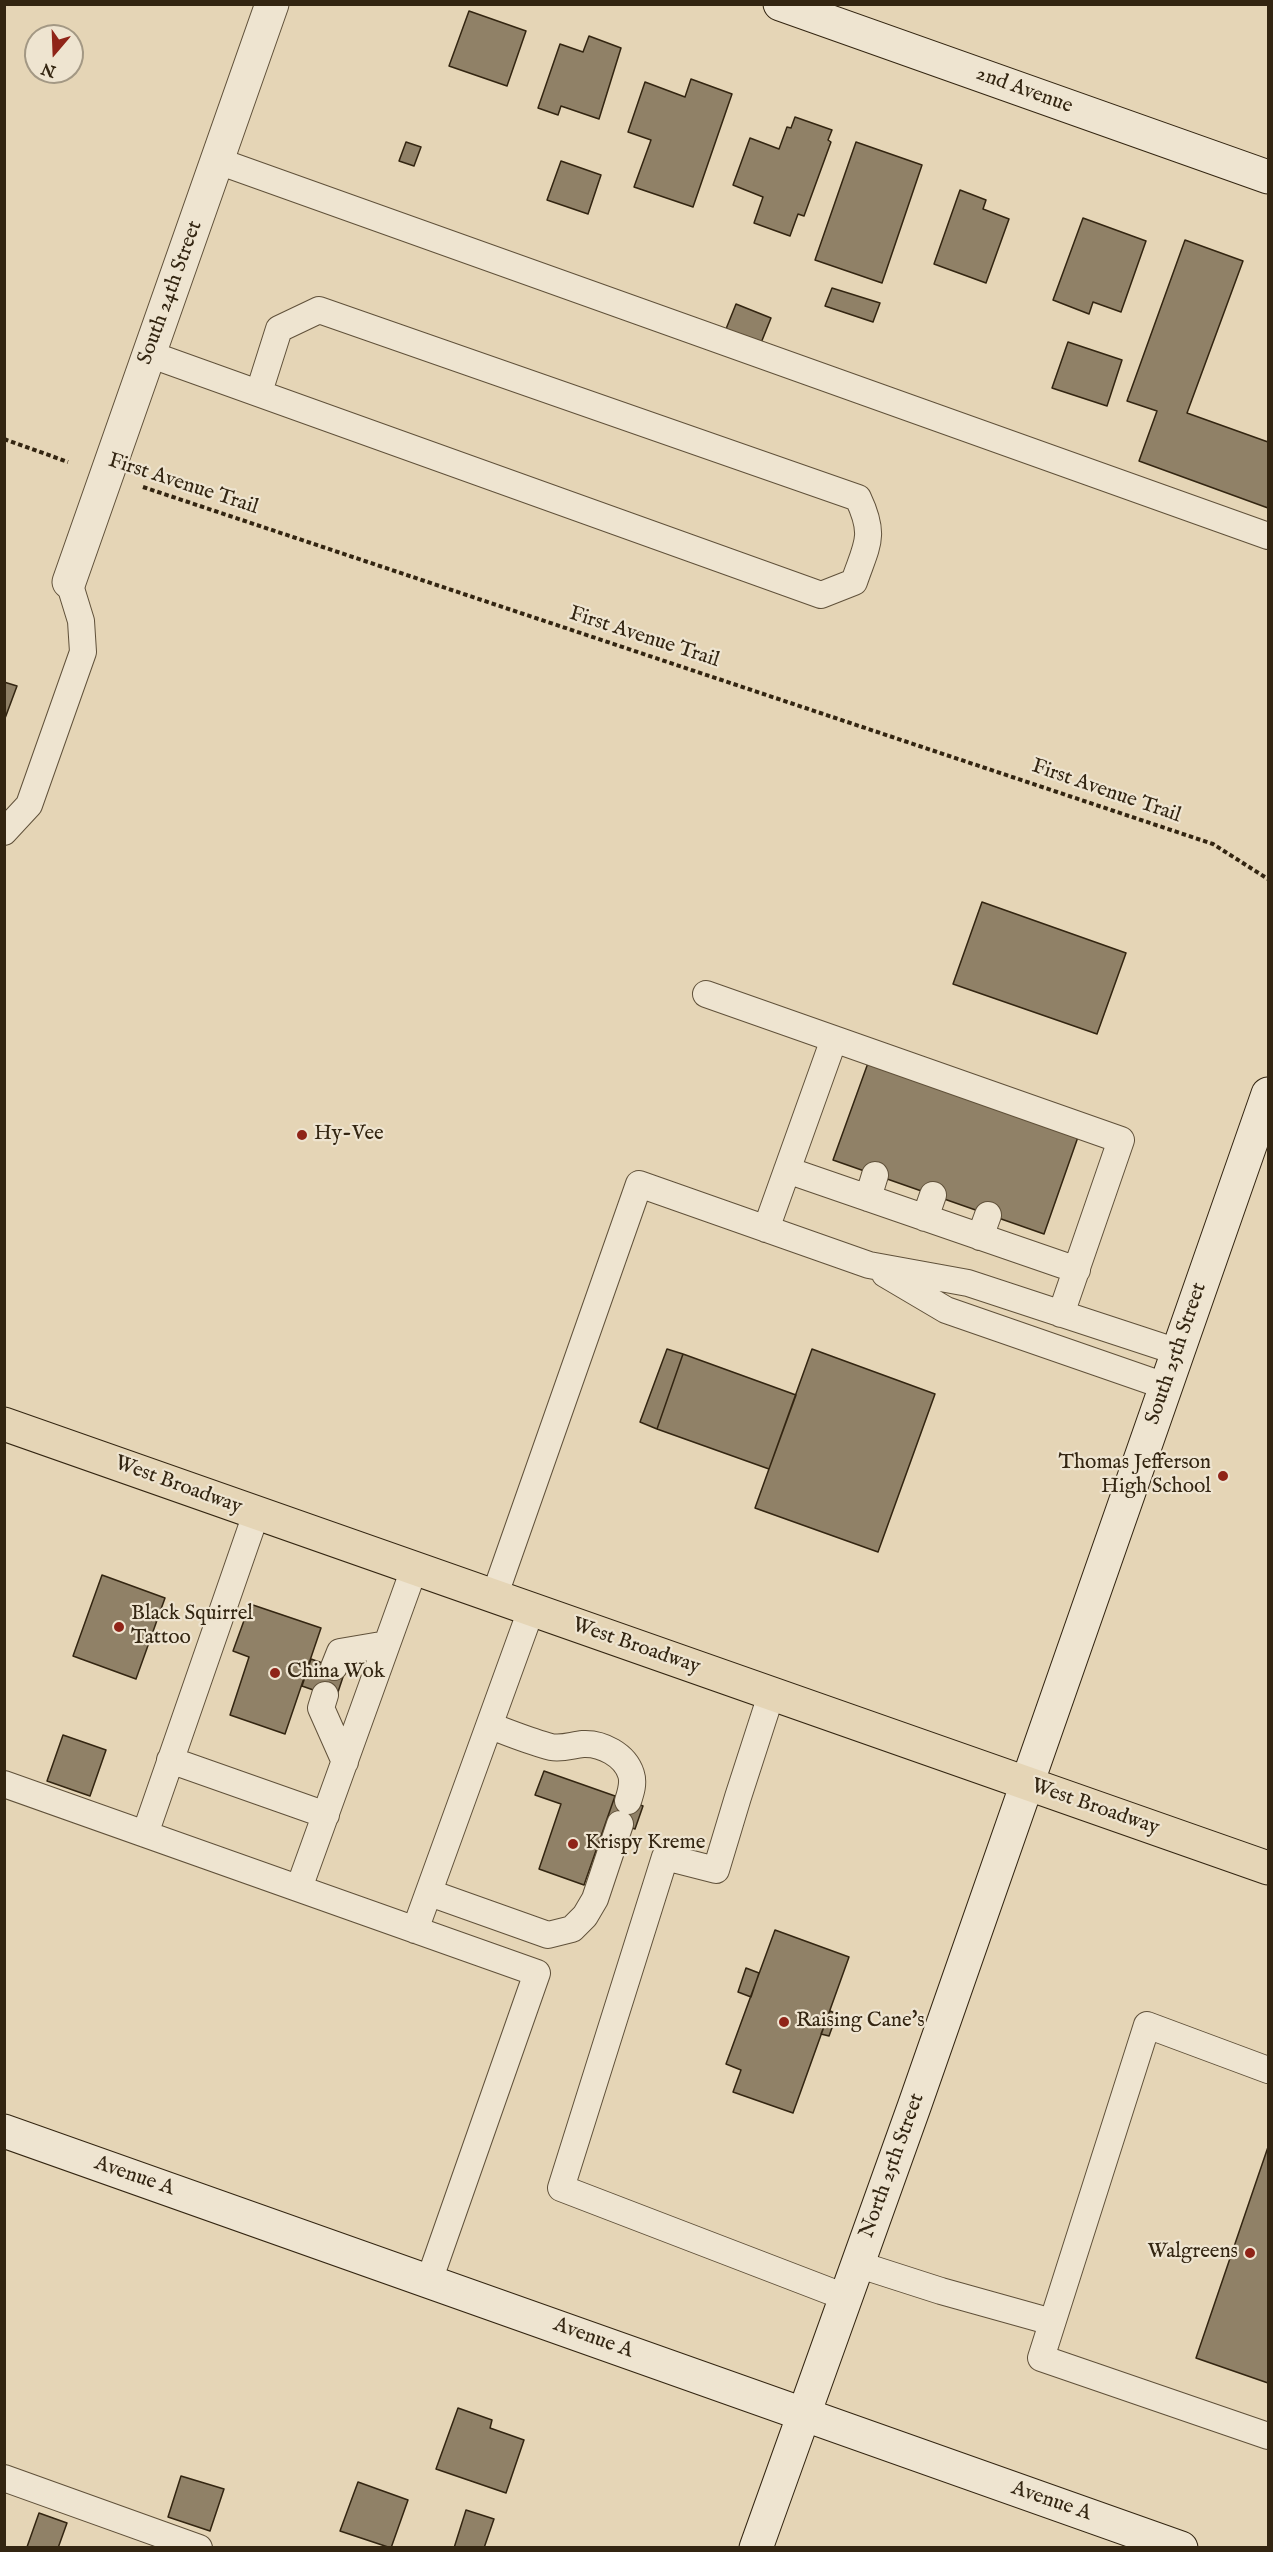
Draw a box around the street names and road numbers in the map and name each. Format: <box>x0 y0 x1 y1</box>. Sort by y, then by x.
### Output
street label: 2nd Avenue <box>972 62 1076 120</box>
street label: South 24th Street <box>133 218 209 368</box>
street label: First Avenue Trail <box>105 449 261 521</box>
street label: First Avenue Trail <box>566 602 722 674</box>
street label: First Avenue Trail <box>1028 755 1184 829</box>
street label: South 25th Street <box>1141 1280 1213 1428</box>
street label: West Broadway <box>111 1451 245 1521</box>
street label: West Broadway <box>569 1613 703 1681</box>
street label: West Broadway <box>1028 1774 1162 1842</box>
street label: North 25th Street <box>855 2090 931 2242</box>
street label: Avenue A <box>91 2152 177 2202</box>
street label: Avenue A <box>550 2313 636 2365</box>
street label: Avenue A <box>1008 2477 1094 2527</box>

